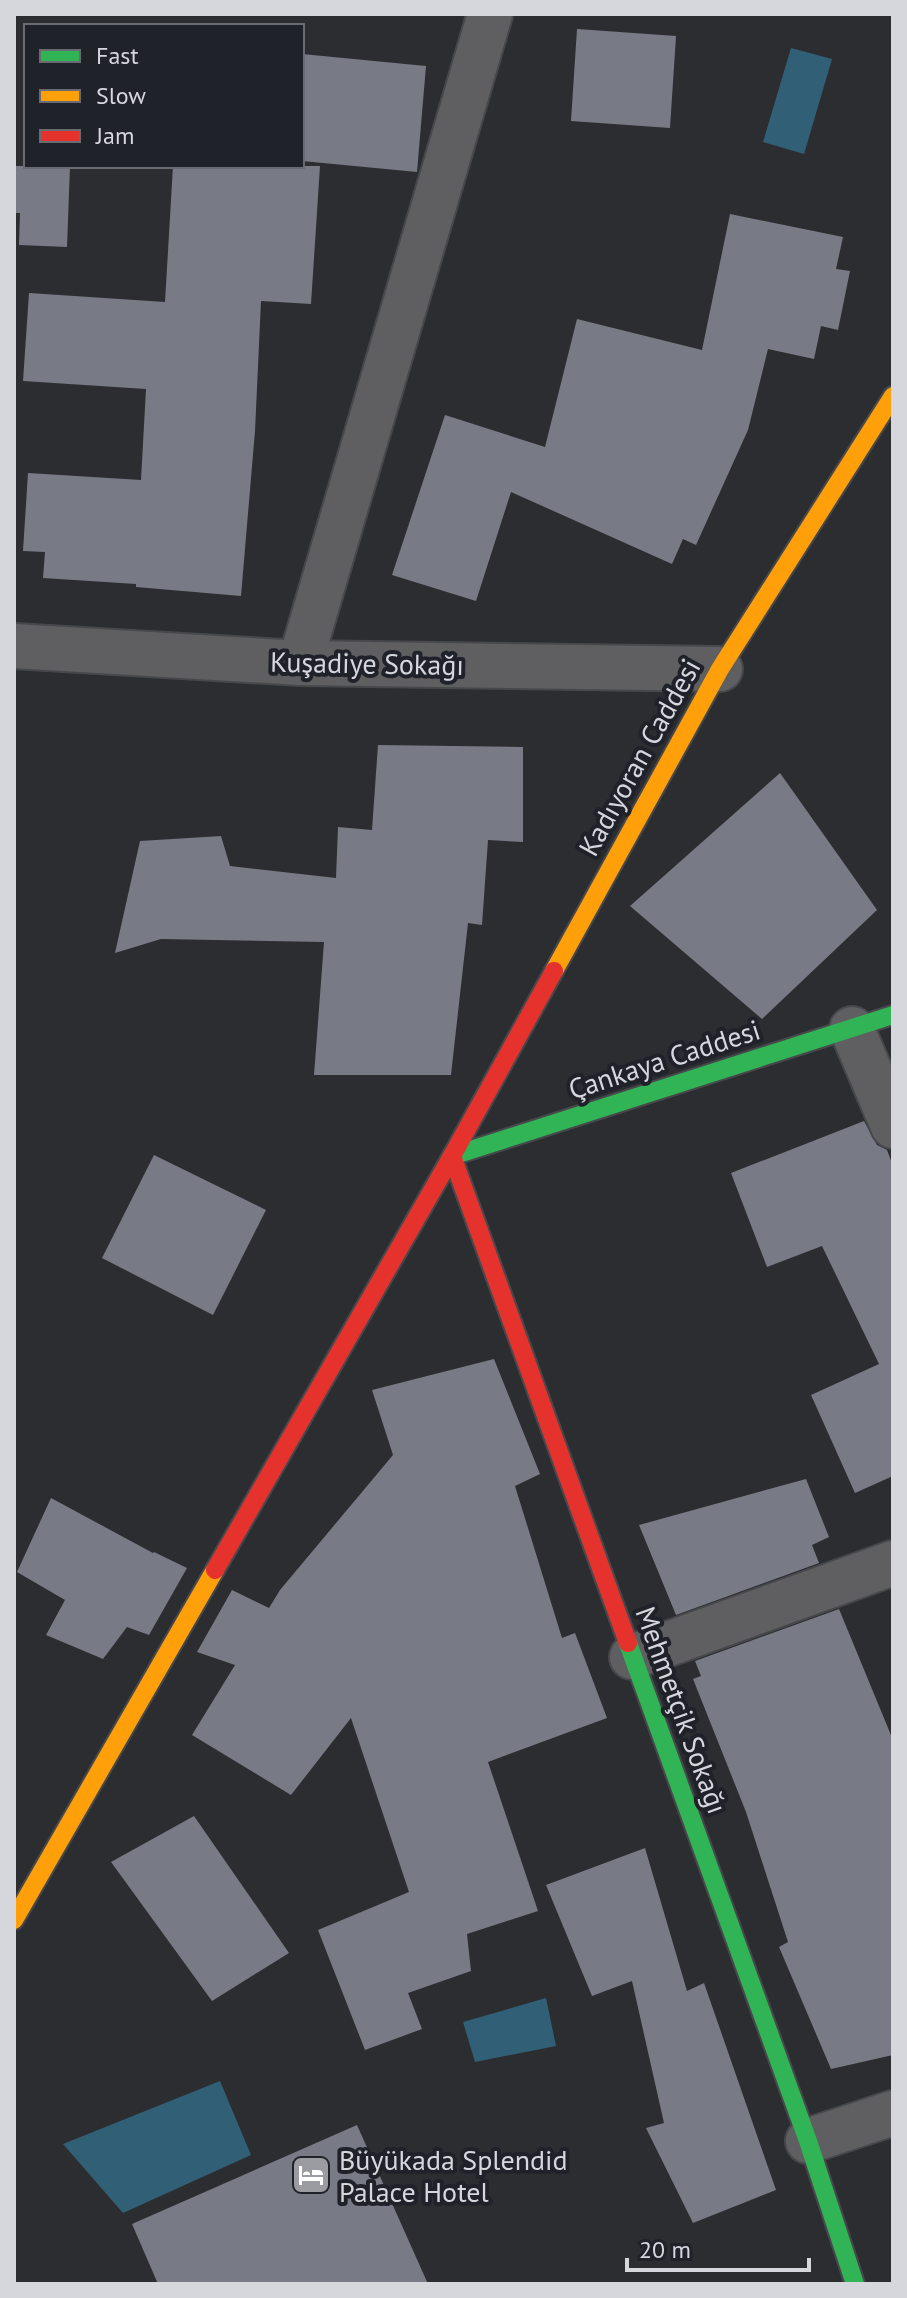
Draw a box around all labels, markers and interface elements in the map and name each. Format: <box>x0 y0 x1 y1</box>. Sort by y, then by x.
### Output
legend <box>24 24 304 168</box>
text: Fast <box>96 40 139 71</box>
text: Slow <box>96 80 146 111</box>
text: Jam <box>95 120 134 151</box>
street label: Kuşadiye Sokağı <box>270 643 464 683</box>
street label: Kadıyoran Caddesi <box>570 652 708 862</box>
street label: Çankaya Caddesi <box>563 1011 765 1107</box>
street label: Mehmetçik Sokağı <box>627 1601 737 1819</box>
place label: Büyükada Splendid Palace Hotel <box>339 2141 568 2210</box>
hotel icon: Büyükada Splendid Palace Hotel <box>290 2154 332 2196</box>
scale bar <box>627 2222 809 2272</box>
text: 20 m <box>639 2234 691 2265</box>

